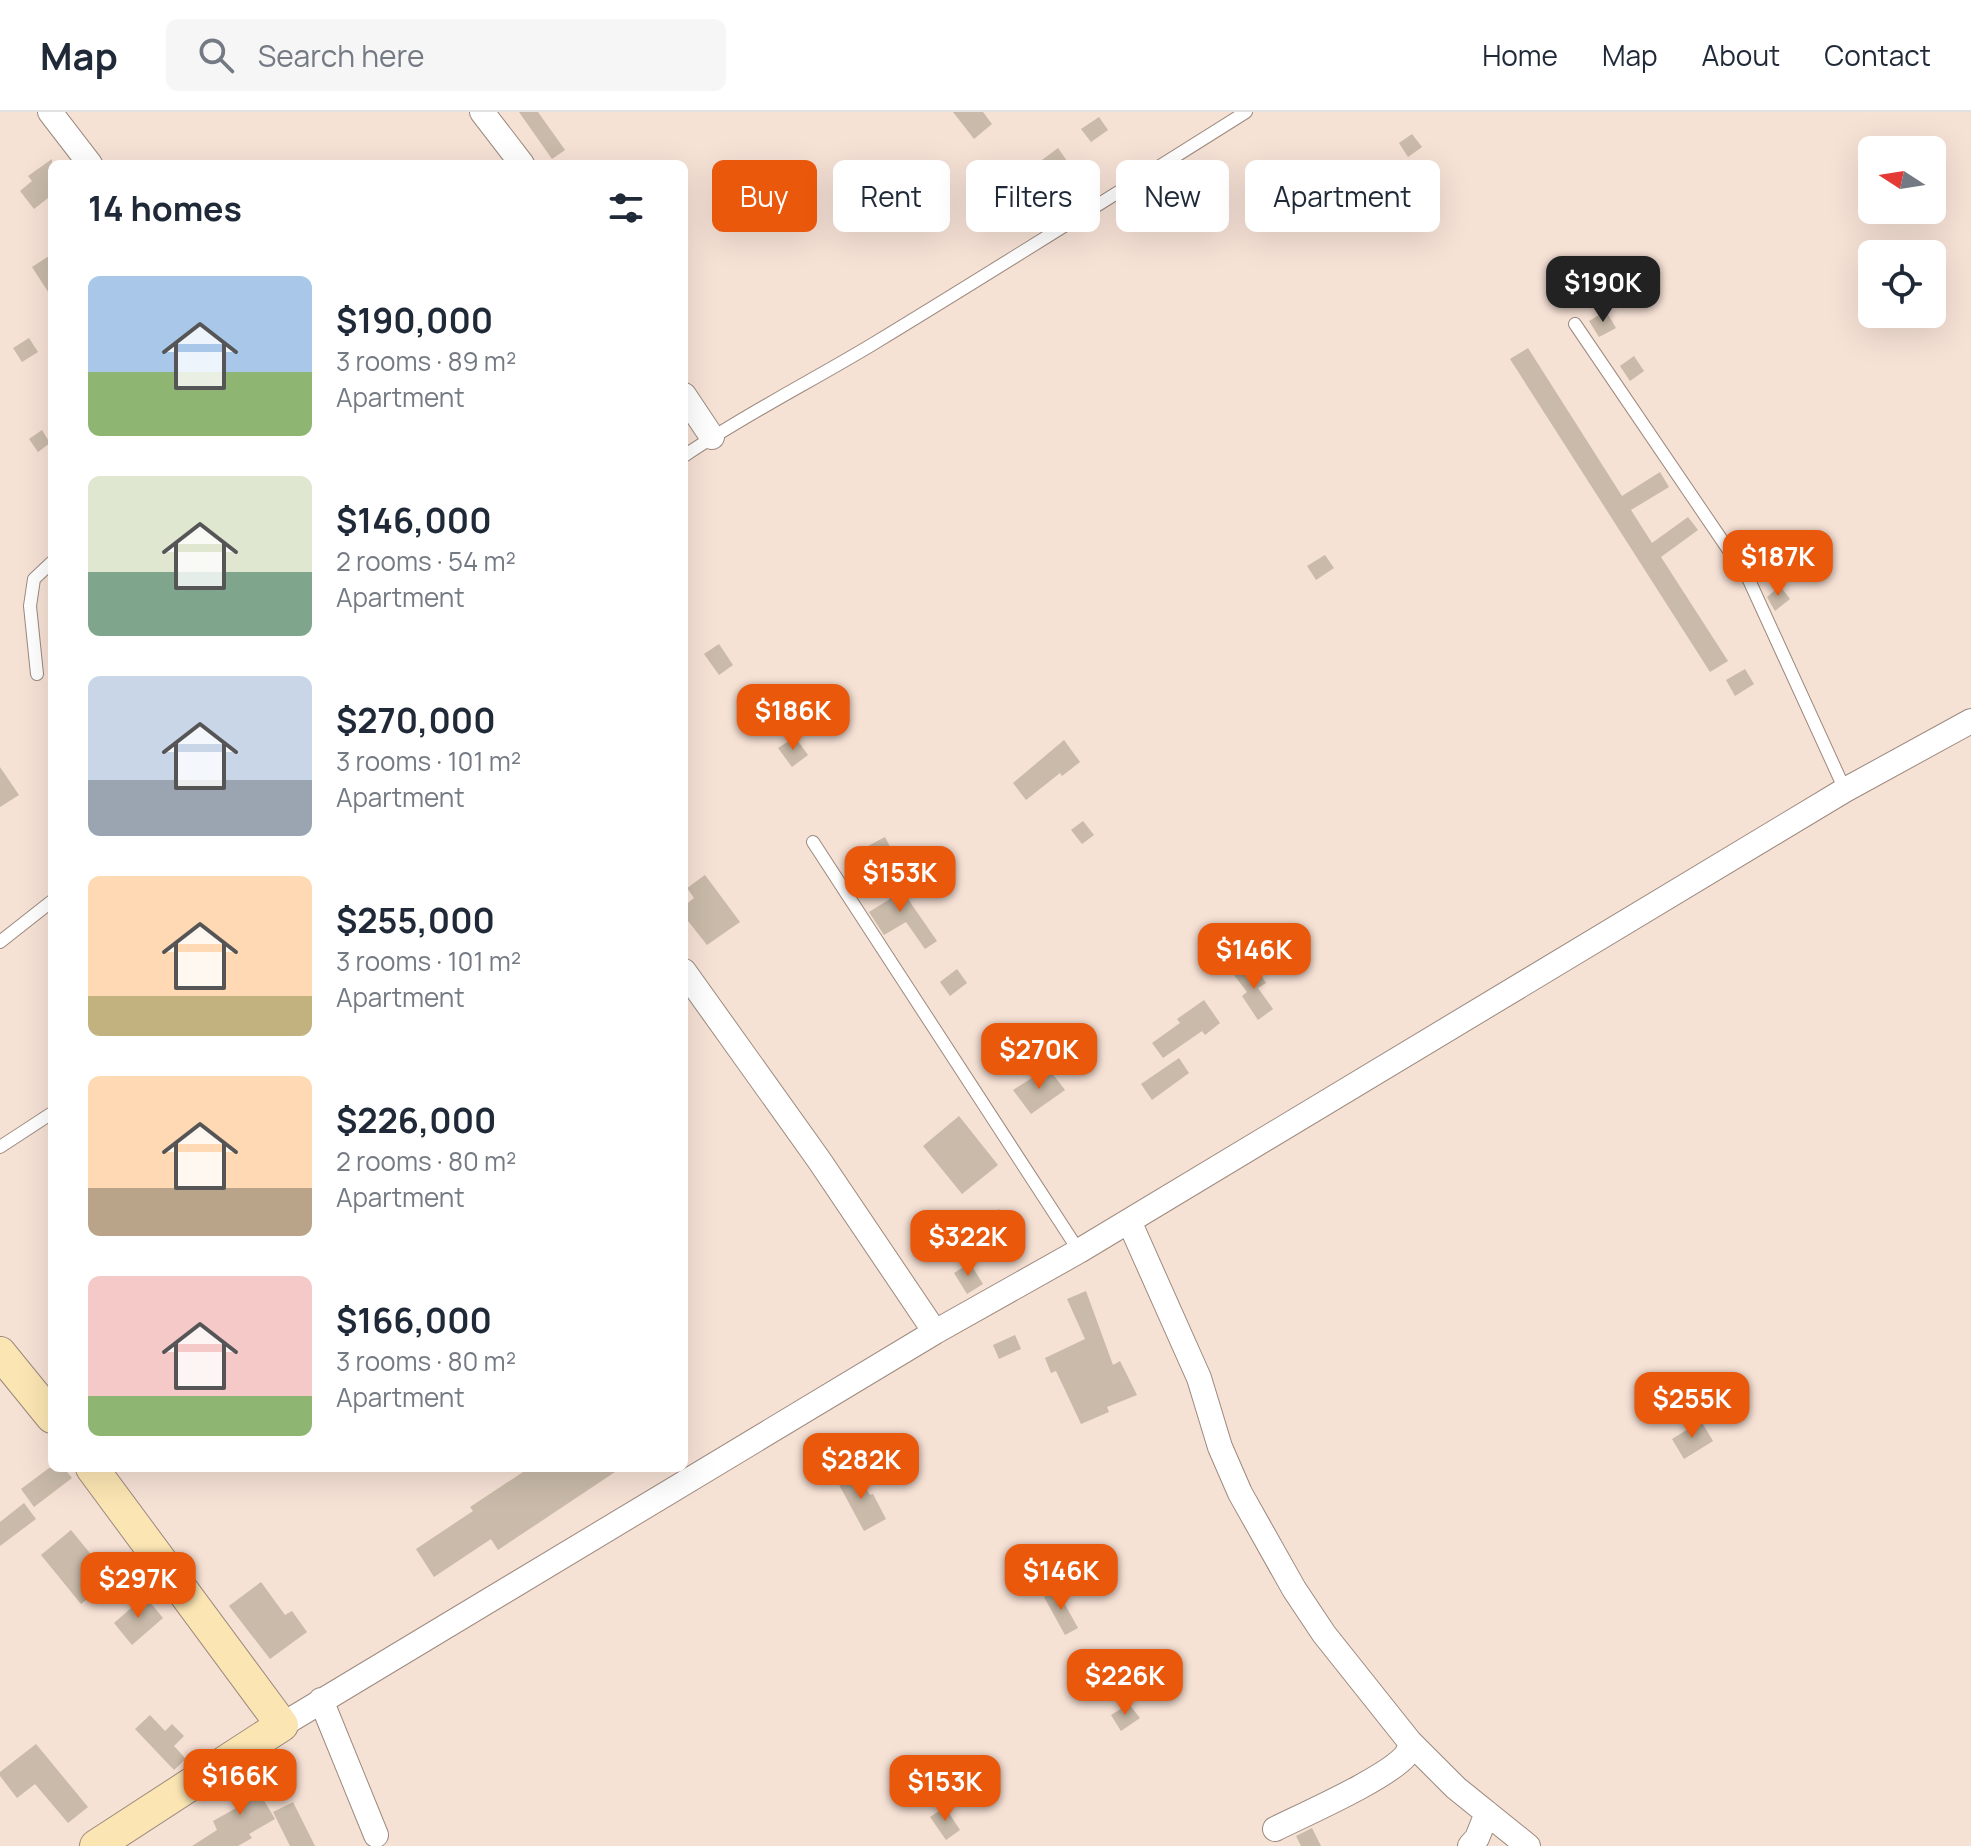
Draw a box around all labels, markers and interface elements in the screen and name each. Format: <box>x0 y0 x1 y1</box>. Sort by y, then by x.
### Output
search box <box>166 19 726 91</box>
text: Map <box>40 29 118 81</box>
icon: search <box>194 33 238 77</box>
text: Search here <box>258 35 425 76</box>
text: Home <box>1482 36 1558 74</box>
text: Map <box>1602 36 1658 74</box>
text: About <box>1702 36 1780 74</box>
text: Contact <box>1824 36 1931 74</box>
north arrow <box>1858 136 1946 224</box>
map controls <box>1858 136 1946 328</box>
chip: Buy <box>712 160 817 232</box>
chip: Rent <box>833 160 950 232</box>
chip: Filters <box>966 160 1100 232</box>
chip: New <box>1116 160 1229 232</box>
chip: Apartment <box>1245 160 1440 232</box>
text: 14 homes <box>88 185 242 231</box>
icon: filters <box>604 186 648 230</box>
button: locate <box>1858 240 1946 328</box>
pin: $190K <box>1547 256 1659 324</box>
text: $190K <box>1564 264 1642 300</box>
text: $190,000 <box>336 297 493 343</box>
icon: home <box>152 308 248 404</box>
text: 3 rooms · 89 m² <box>336 343 516 379</box>
text: Apartment <box>336 379 465 415</box>
text: $146,000 <box>336 497 492 543</box>
icon: home <box>152 508 248 604</box>
pin: $187K <box>1722 530 1834 598</box>
text: $187K <box>1741 538 1815 574</box>
text: 2 rooms · 54 m² <box>336 543 516 579</box>
text: Apartment <box>336 579 465 615</box>
pin: $186K <box>737 684 849 752</box>
text: $186K <box>755 692 831 728</box>
text: $270,000 <box>336 697 496 743</box>
icon: home <box>152 708 248 804</box>
text: 3 rooms · 101 m² <box>336 743 521 779</box>
text: Apartment <box>336 779 465 815</box>
pin: $153K <box>844 846 956 914</box>
text: $153K <box>863 854 937 890</box>
text: $255,000 <box>336 897 495 943</box>
icon: home <box>152 908 248 1004</box>
pin: $146K <box>1198 923 1310 991</box>
text: $146K <box>1216 931 1292 967</box>
text: 3 rooms · 101 m² <box>336 943 521 979</box>
text: Apartment <box>336 979 465 1015</box>
pin: $270K <box>983 1023 1095 1091</box>
text: $270K <box>999 1031 1079 1067</box>
text: $226,000 <box>336 1097 496 1143</box>
icon: home <box>152 1108 248 1204</box>
text: 2 rooms · 80 m² <box>336 1143 516 1179</box>
text: Apartment <box>336 1179 465 1215</box>
pin: $322K <box>912 1210 1024 1278</box>
text: $322K <box>928 1218 1008 1254</box>
text: $166,000 <box>336 1297 492 1343</box>
icon: home <box>152 1308 248 1404</box>
text: 3 rooms · 80 m² <box>336 1343 516 1379</box>
pin: $255K <box>1636 1372 1748 1440</box>
text: Apartment <box>336 1379 465 1415</box>
text: $255K <box>1652 1380 1732 1416</box>
pin: $282K <box>805 1433 917 1501</box>
text: $282K <box>821 1441 901 1477</box>
pin: $146K <box>1005 1544 1117 1612</box>
pin: $297K <box>82 1552 194 1620</box>
text: $146K <box>1023 1552 1099 1588</box>
text: $297K <box>99 1560 177 1596</box>
pin: $226K <box>1069 1649 1181 1717</box>
text: $226K <box>1085 1657 1165 1693</box>
pin: $166K <box>184 1749 296 1817</box>
pin: $153K <box>889 1755 1001 1823</box>
text: $166K <box>202 1757 278 1793</box>
text: $153K <box>908 1763 982 1799</box>

